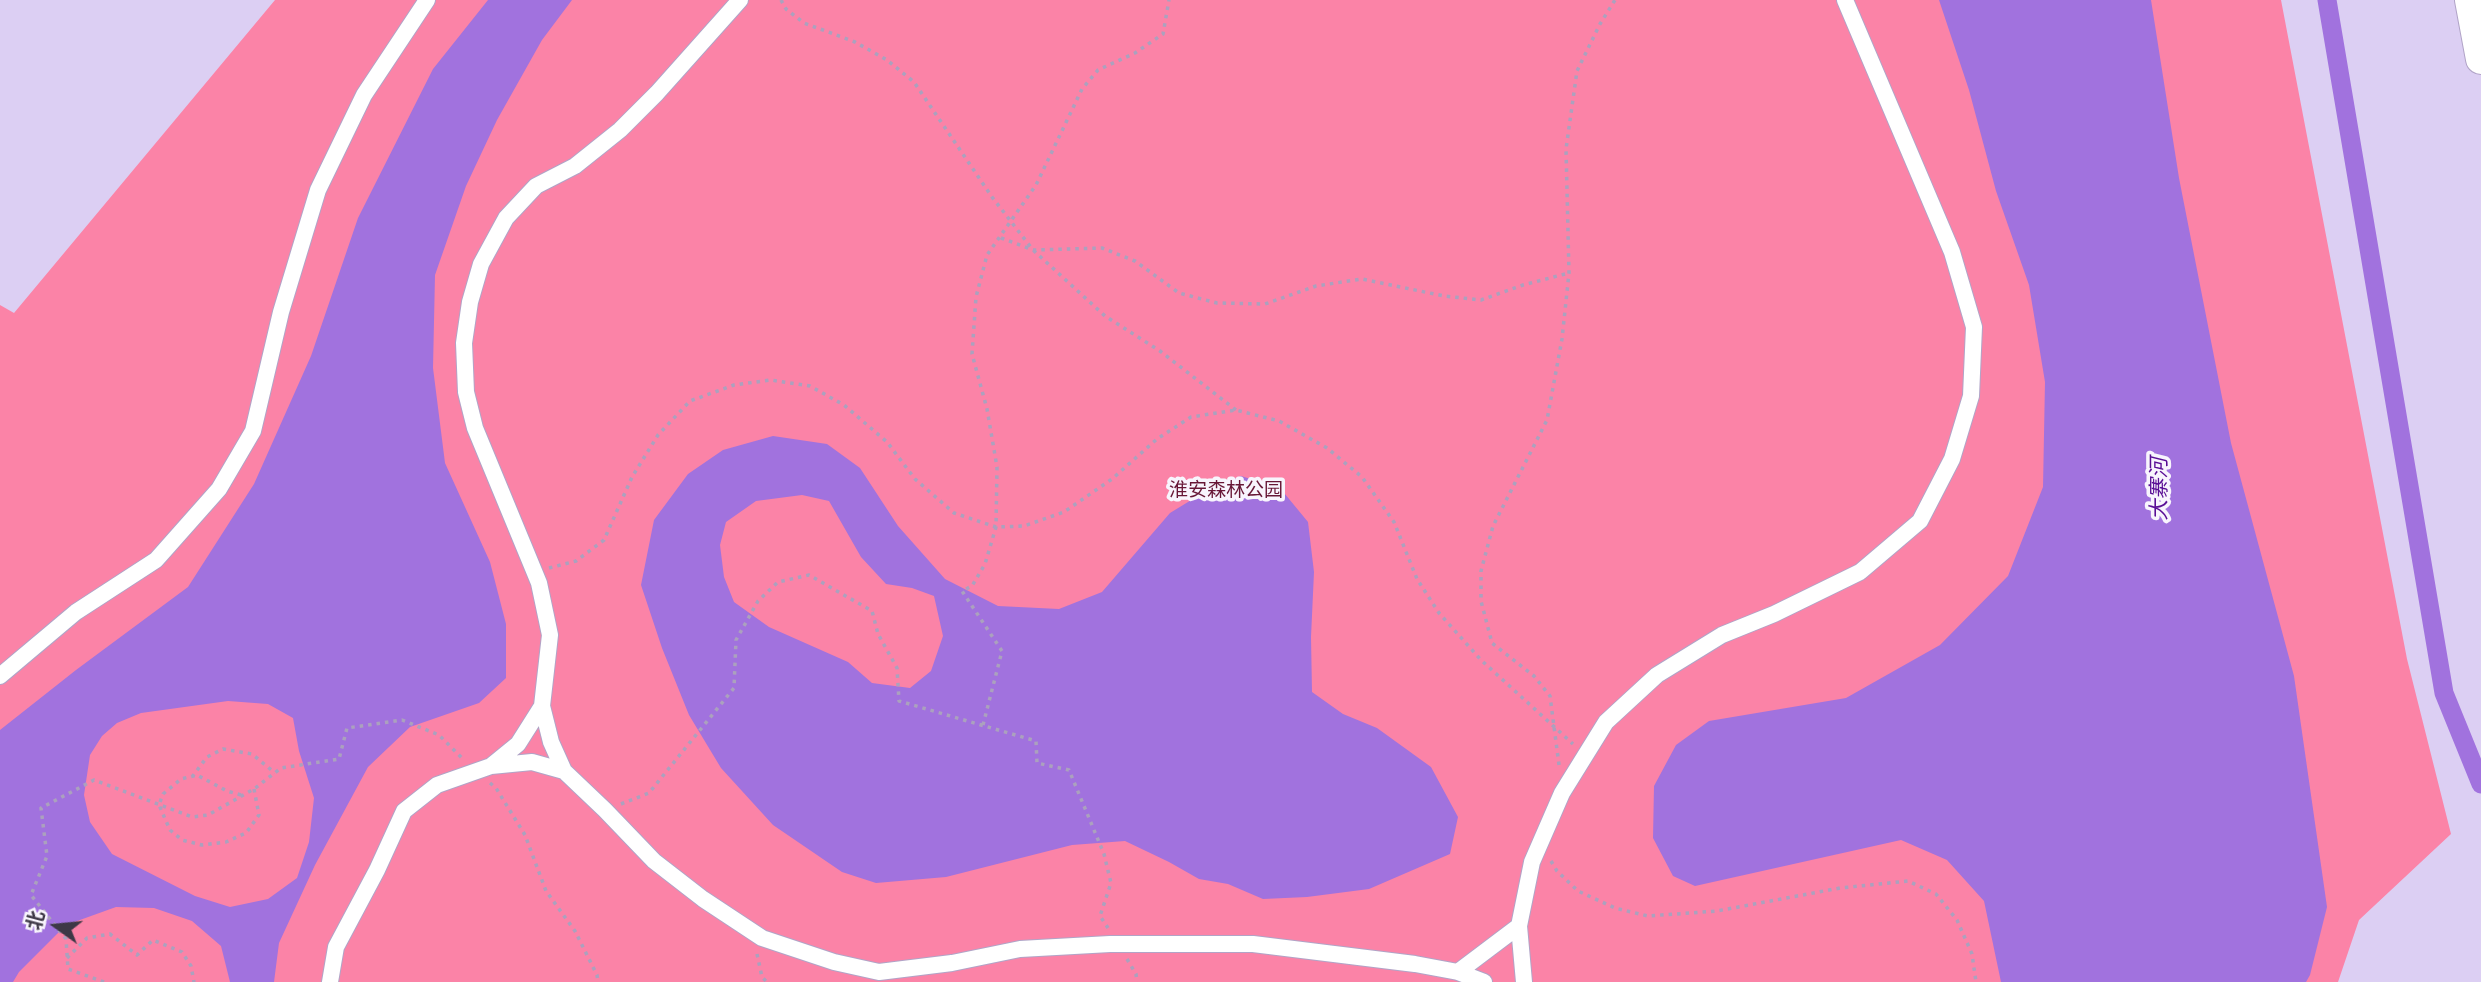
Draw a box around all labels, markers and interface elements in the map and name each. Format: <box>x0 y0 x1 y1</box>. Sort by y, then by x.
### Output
water label: 大寨河 <box>2147 458 2173 520</box>
park label: 淮安森林公园 <box>1169 480 1283 502</box>
north arrow <box>21 891 91 961</box>
text: 北 <box>23 909 49 933</box>

